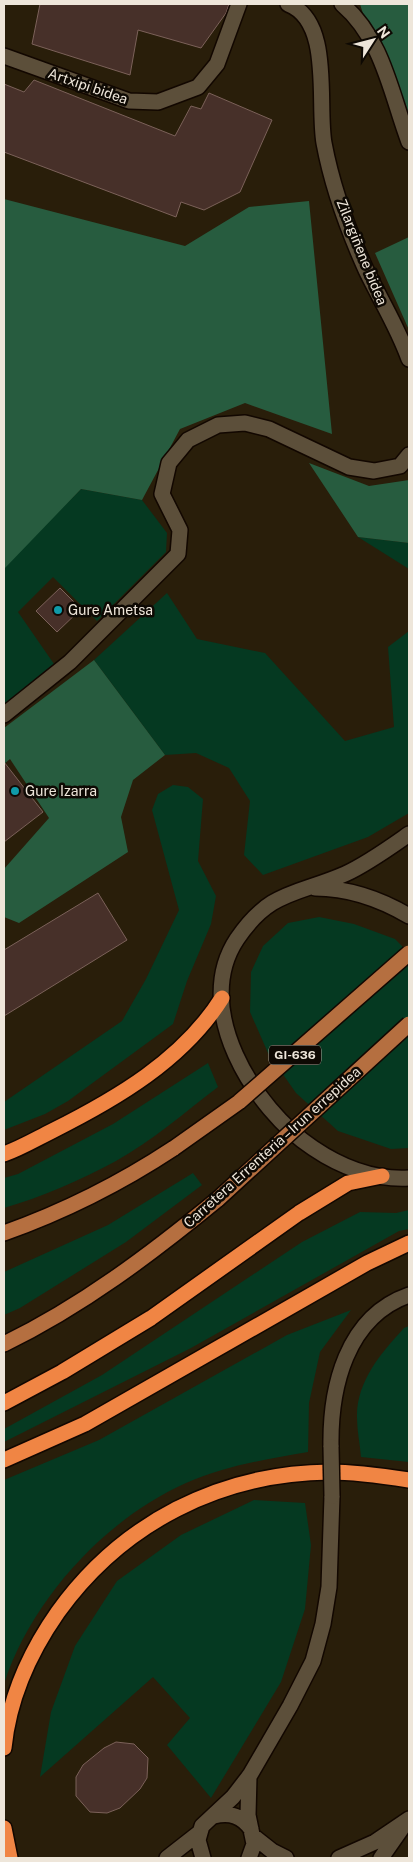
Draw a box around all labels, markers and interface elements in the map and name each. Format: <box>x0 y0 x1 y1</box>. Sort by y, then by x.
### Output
north arrow <box>348 15 398 65</box>
text: N <box>374 23 393 41</box>
street label: Artxipi bidea <box>46 65 130 107</box>
street label: Zilargiñene bidea <box>333 197 391 307</box>
place label: Gure Ametsa <box>68 602 153 618</box>
marker: Gure Ametsa <box>52 604 64 616</box>
place label: Gure Izarra <box>25 783 97 799</box>
marker: Gure Izarra <box>9 785 21 797</box>
road number: GI-636 <box>269 1046 321 1064</box>
street label: Carretera Errenteria – Irun errepidea <box>180 1063 364 1231</box>

